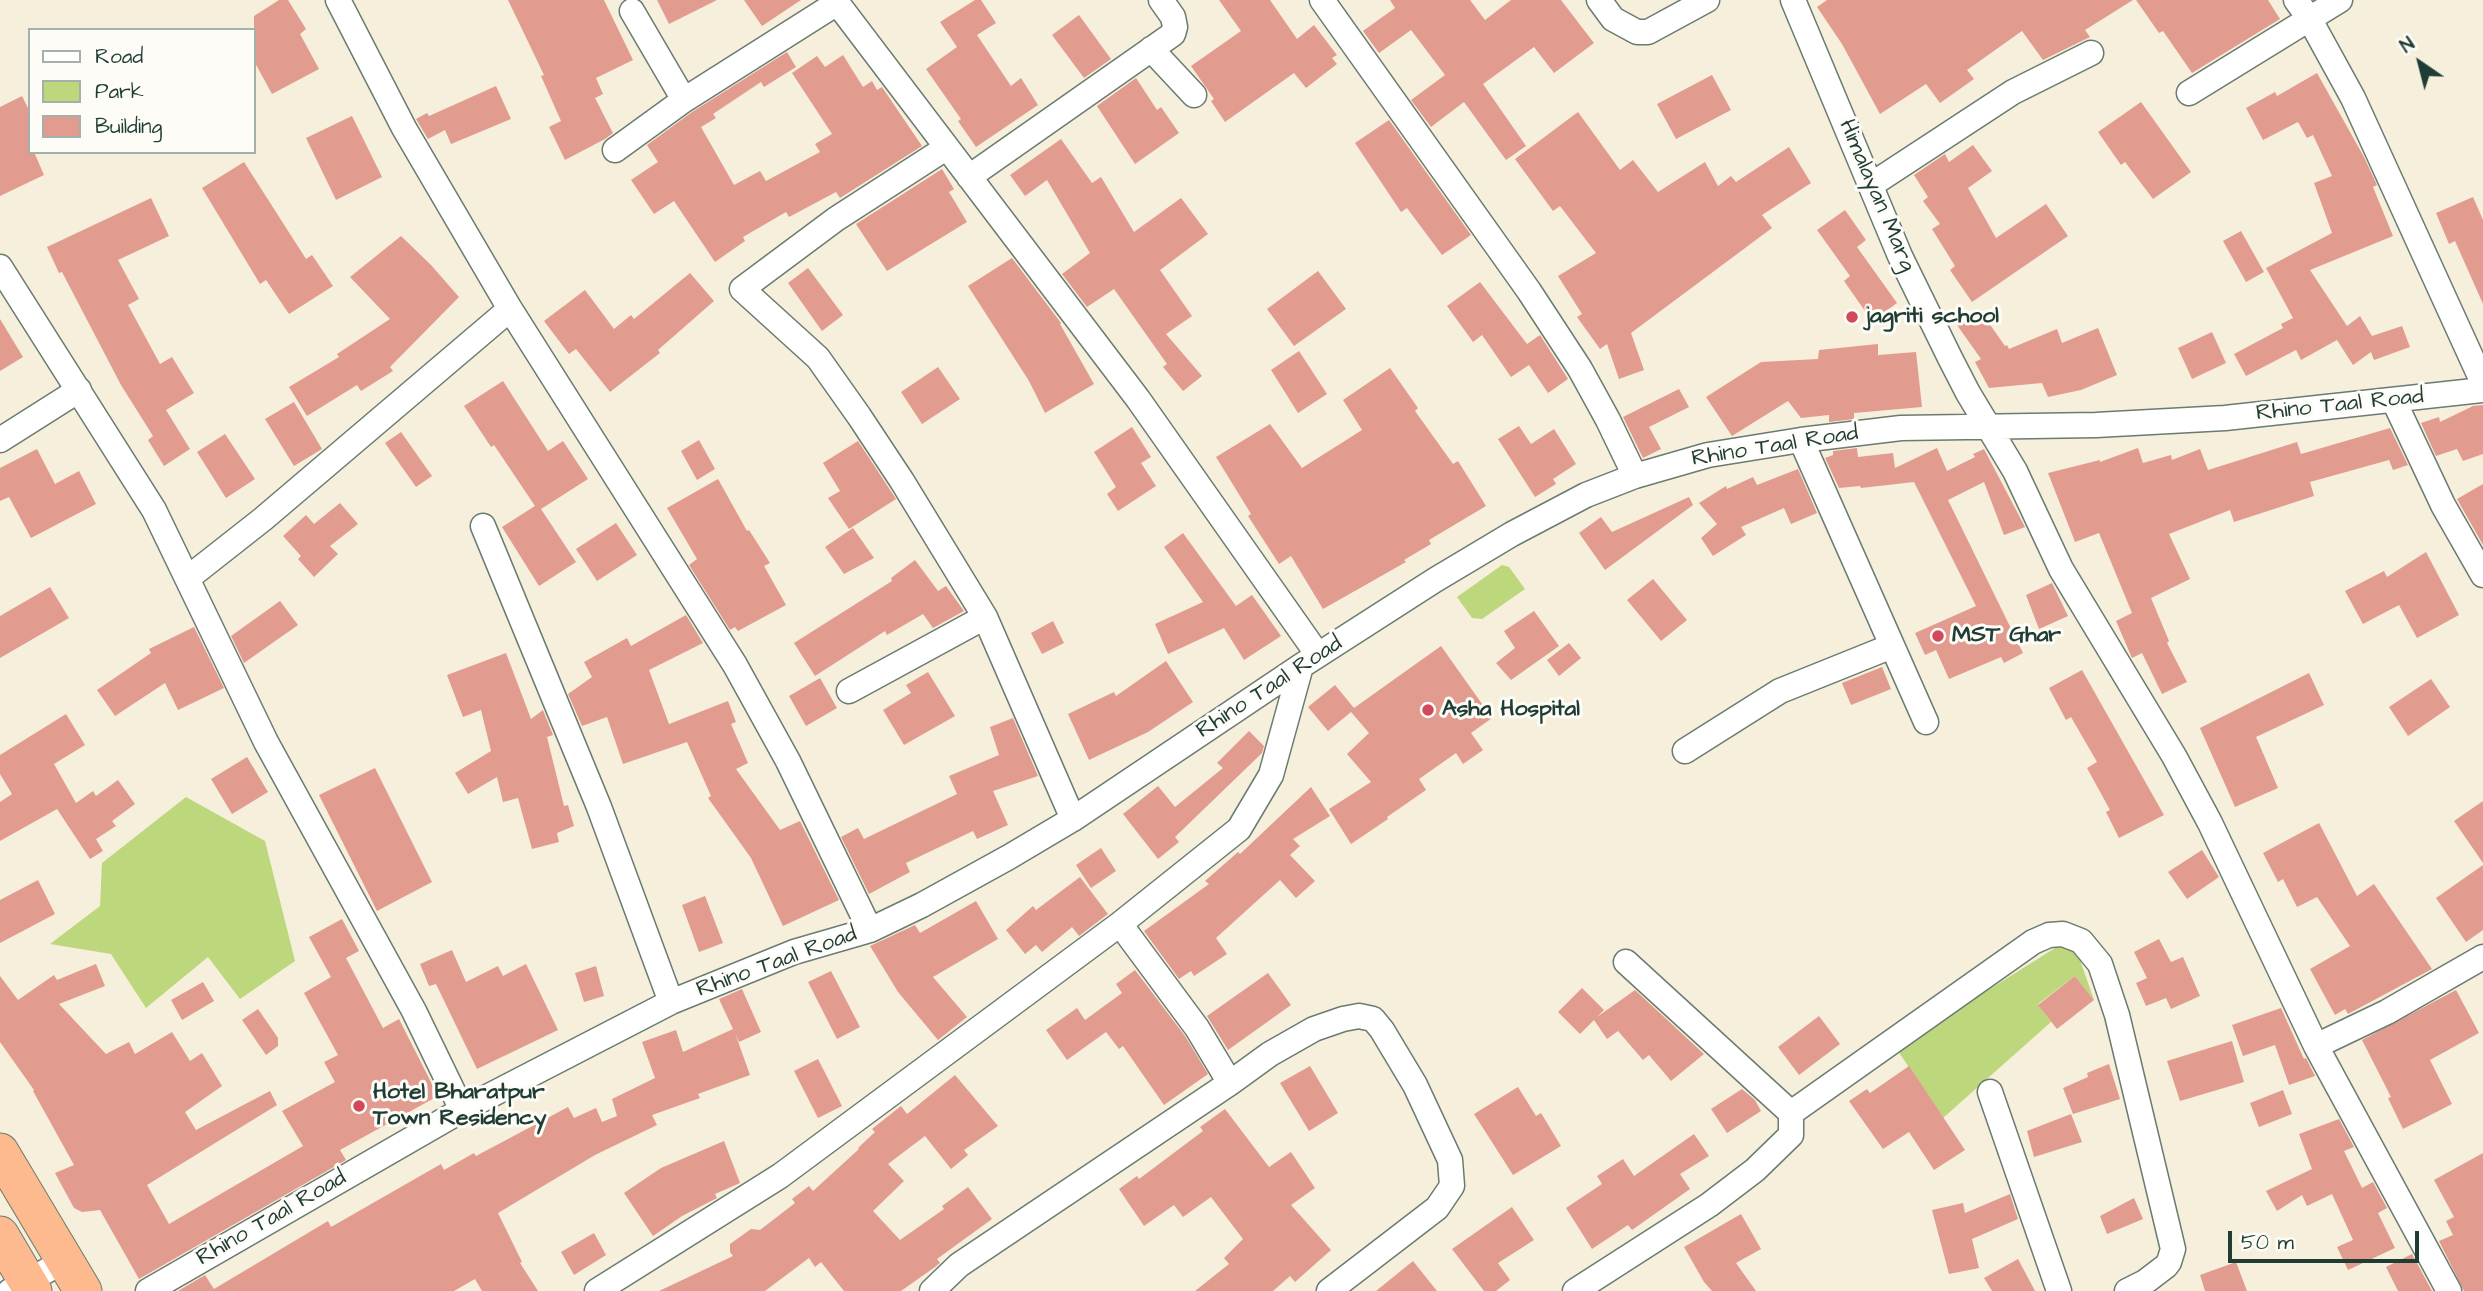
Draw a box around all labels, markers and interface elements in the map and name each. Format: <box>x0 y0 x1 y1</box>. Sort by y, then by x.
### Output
legend <box>28 28 256 154</box>
north arrow <box>2385 28 2455 98</box>
text: N <box>2395 31 2420 60</box>
text: Road <box>95 42 143 71</box>
text: Park <box>95 77 144 106</box>
text: Building <box>95 112 162 141</box>
street label: Himalayan Marg <box>1832 116 1920 276</box>
place label: jagriti school <box>1866 303 1999 331</box>
marker: jagriti school <box>1844 309 1860 325</box>
street label: Rhino Taal Road <box>2255 383 2425 429</box>
street label: Rhino Taal Road <box>1690 420 1860 474</box>
place label: MST Ghar <box>1952 622 2061 650</box>
marker: MST Ghar <box>1930 628 1946 644</box>
street label: Rhino Taal Road <box>1192 631 1348 745</box>
place label: Asha Hospital <box>1442 696 1580 724</box>
marker: Asha Hospital <box>1420 702 1436 718</box>
street label: Rhino Taal Road <box>693 921 861 1005</box>
place label: Hotel Bharatpur Town Residency <box>373 1079 546 1133</box>
marker: Hotel Bharatpur Town Residency <box>351 1098 367 1114</box>
street label: Rhino Taal Road <box>192 1165 352 1273</box>
scale bar <box>2231 1218 2422 1262</box>
text: 50 m <box>2241 1228 2294 1257</box>

